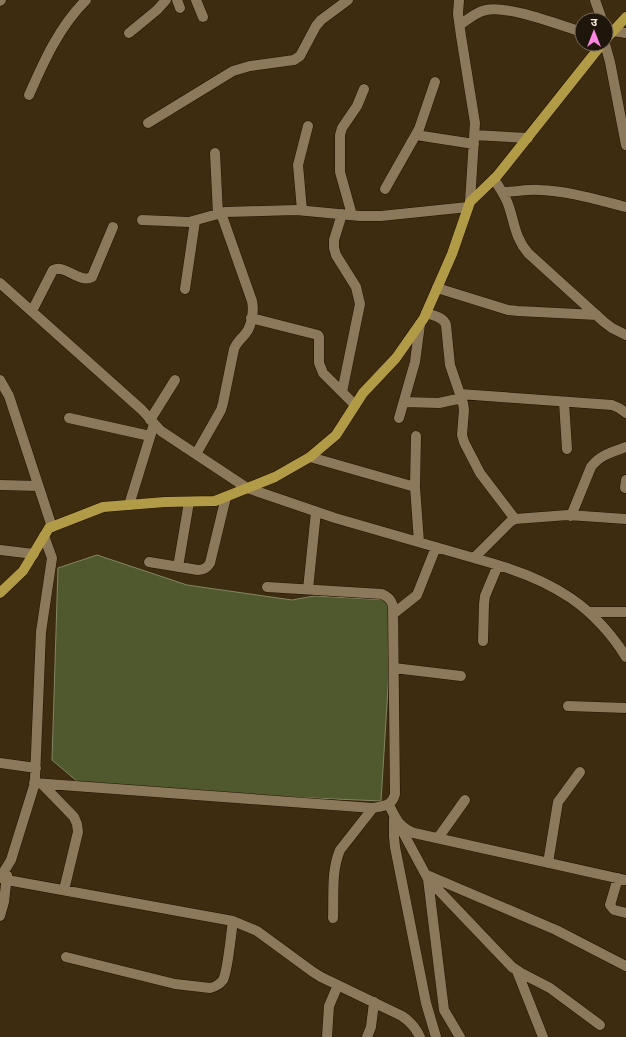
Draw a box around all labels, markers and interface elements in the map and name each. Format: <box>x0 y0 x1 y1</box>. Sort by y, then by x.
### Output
north arrow <box>574 12 614 52</box>
text: उ <box>591 15 598 28</box>

